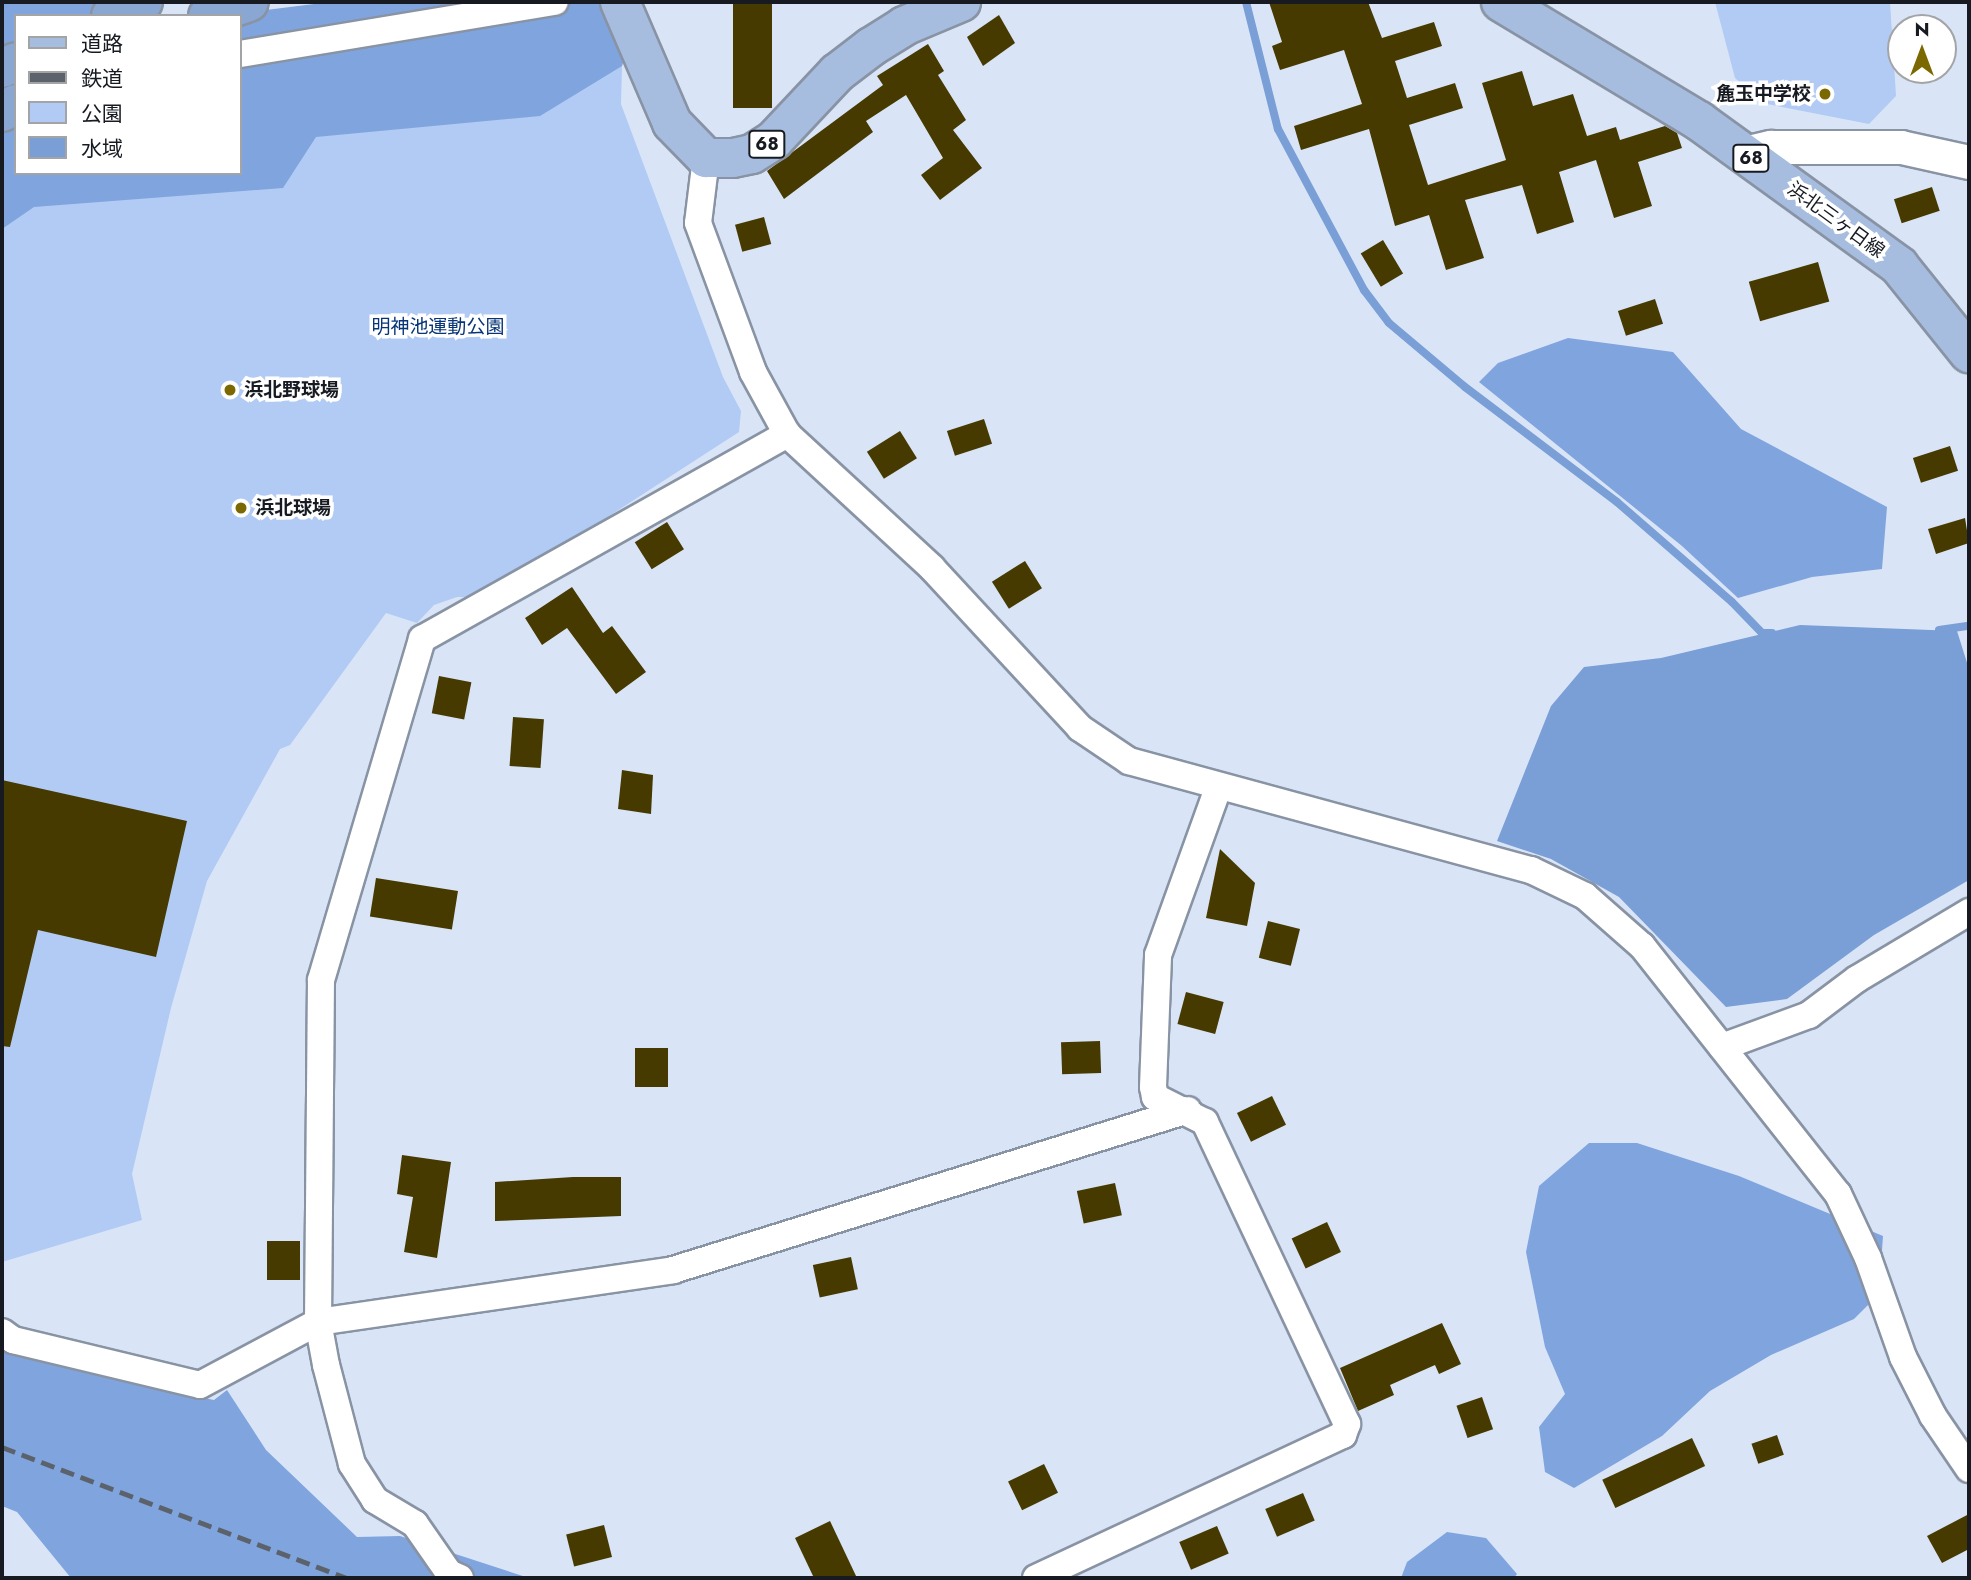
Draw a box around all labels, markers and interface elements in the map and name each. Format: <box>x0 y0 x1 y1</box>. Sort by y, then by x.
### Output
legend <box>14 14 242 175</box>
north arrow <box>1887 14 1957 84</box>
text: N <box>1914 16 1930 43</box>
text: 道路 <box>81 29 123 59</box>
text: 鉄道 <box>81 64 123 94</box>
place label: 麁玉中学校 <box>1716 83 1811 105</box>
marker: 麁玉中学校 <box>1817 86 1833 102</box>
text: 公園 <box>81 99 123 129</box>
road number: 68 <box>748 130 786 159</box>
text: 水域 <box>81 134 123 164</box>
road number: 68 <box>1732 144 1770 173</box>
street label: 浜北三ヶ日線 <box>1783 177 1889 263</box>
park label: 明神池運動公園 <box>372 316 504 338</box>
place label: 浜北野球場 <box>244 379 339 401</box>
marker: 浜北野球場 <box>222 382 238 398</box>
place label: 浜北球場 <box>255 497 331 519</box>
marker: 浜北球場 <box>233 500 249 516</box>

